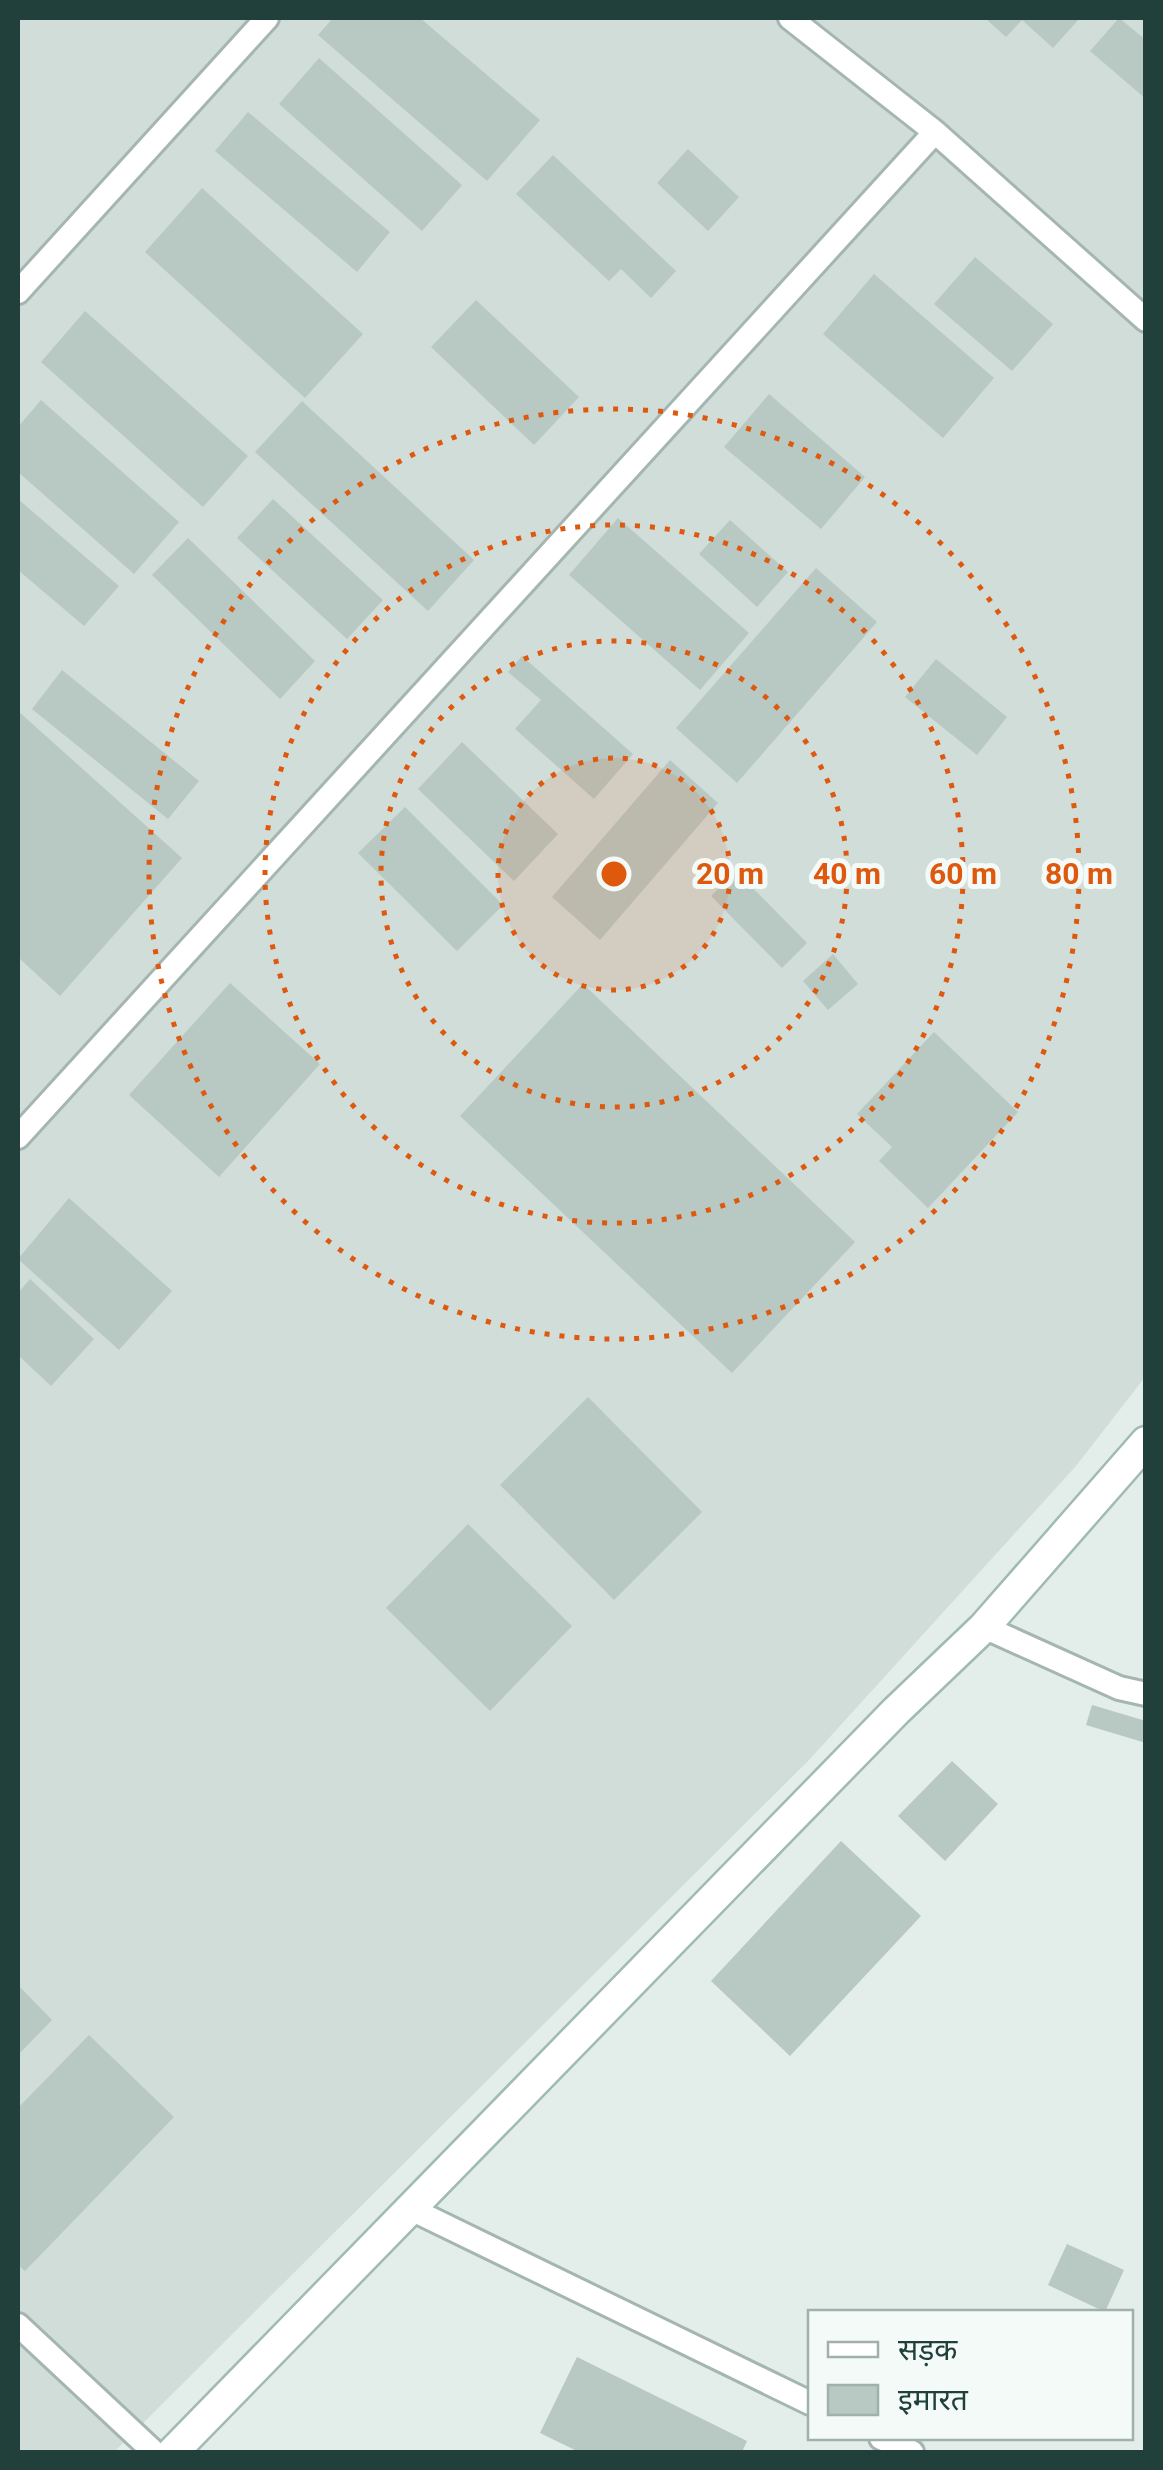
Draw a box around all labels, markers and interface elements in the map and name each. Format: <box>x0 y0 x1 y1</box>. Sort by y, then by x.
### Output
centre of rings <box>596 856 632 892</box>
text: 20 m <box>696 856 764 891</box>
text: 40 m <box>813 856 881 891</box>
text: 60 m <box>929 856 997 891</box>
text: 80 m <box>1045 856 1113 891</box>
legend <box>808 2310 1133 2440</box>
text: सड़क <box>898 2332 958 2367</box>
text: इमारत <box>898 2382 969 2417</box>

